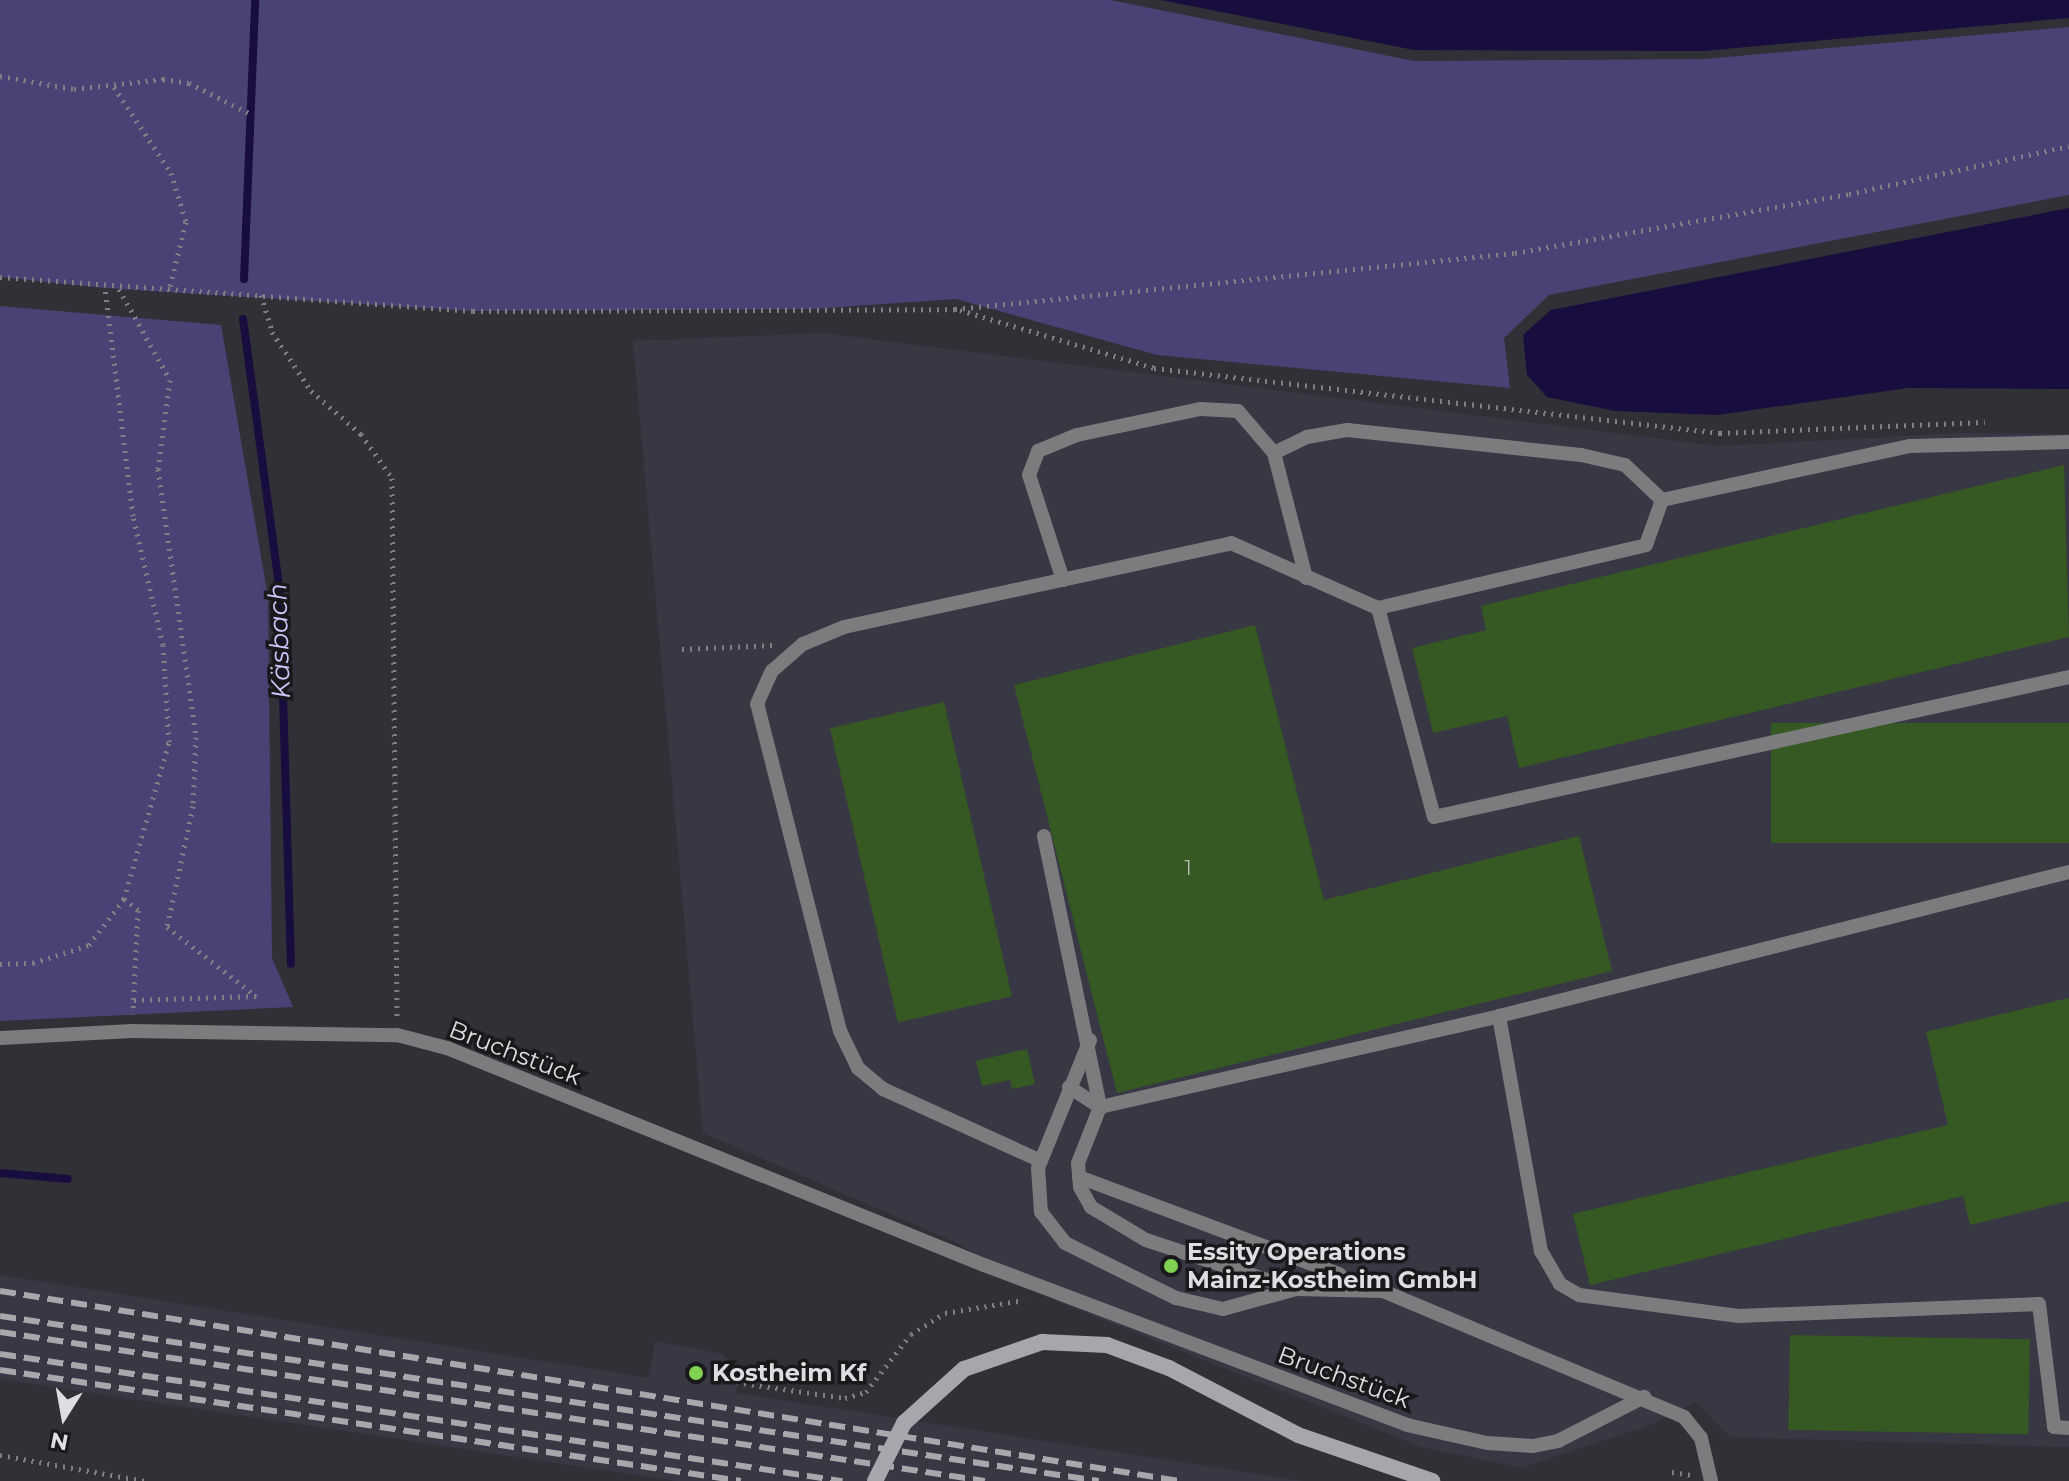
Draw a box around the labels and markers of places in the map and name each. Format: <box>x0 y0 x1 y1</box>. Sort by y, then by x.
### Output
place label: Essity Operations Mainz-Kostheim GmbH <box>1187 1238 1477 1294</box>
marker: Essity Operations Mainz-Kostheim GmbH <box>1162 1257 1180 1275</box>
place label: Kostheim Kf <box>712 1359 866 1387</box>
marker: Kostheim Kf <box>687 1364 705 1382</box>

